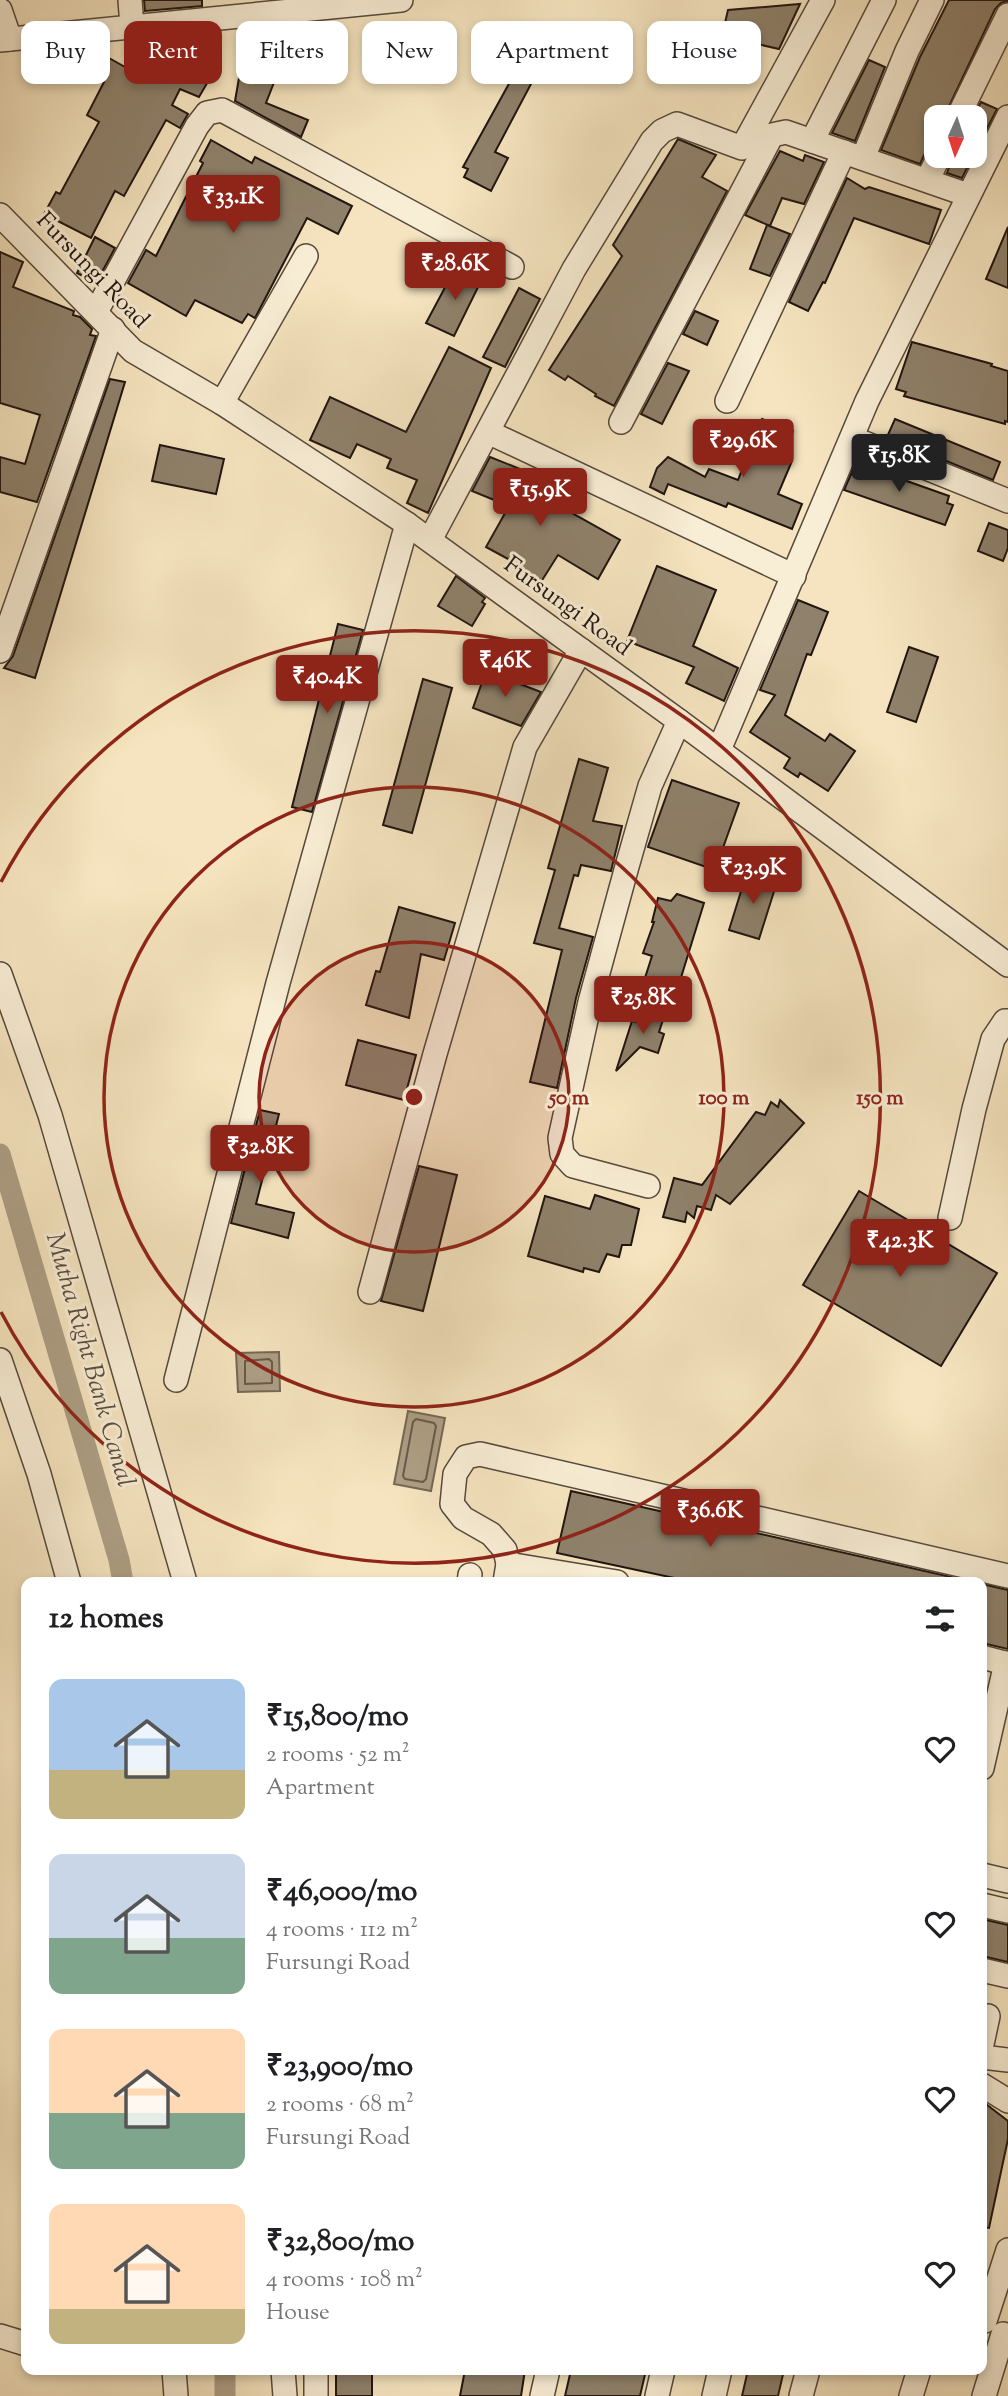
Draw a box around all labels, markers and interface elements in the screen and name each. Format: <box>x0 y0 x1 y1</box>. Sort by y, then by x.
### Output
chip: Buy <box>21 21 110 84</box>
chip: Rent <box>124 21 222 84</box>
chip: Filters <box>236 21 348 84</box>
chip: New <box>362 21 457 84</box>
chip: Apartment <box>471 21 633 84</box>
chip: House <box>647 21 761 84</box>
north arrow <box>924 105 987 168</box>
map controls <box>924 105 987 168</box>
pin: ₹33.1K <box>176 176 290 235</box>
text: ₹33.1K <box>202 181 264 214</box>
street label: Fursungi Road <box>27 205 157 337</box>
pin: ₹28.6K <box>398 243 512 302</box>
text: ₹28.6K <box>421 248 489 281</box>
pin: ₹29.6K <box>686 420 800 479</box>
text: ₹29.6K <box>709 425 777 458</box>
pin: ₹15.8K <box>842 434 956 494</box>
text: ₹15.8K <box>868 440 930 473</box>
pin: ₹15.9K <box>483 468 597 528</box>
text: ₹15.9K <box>509 474 571 507</box>
street label: Fursungi Road <box>496 549 638 665</box>
pin: ₹46K <box>464 640 546 699</box>
text: ₹46K <box>479 645 531 678</box>
pin: ₹40.4K <box>270 656 384 715</box>
text: ₹40.4K <box>292 661 362 694</box>
pin: ₹23.9K <box>696 846 810 906</box>
text: ₹23.9K <box>720 852 786 885</box>
pin: ₹25.8K <box>586 976 700 1036</box>
text: ₹25.8K <box>610 982 676 1015</box>
text: 50 m <box>547 1084 590 1114</box>
text: 100 m <box>699 1084 750 1114</box>
text: 150 m <box>856 1084 904 1114</box>
centre of rings <box>402 1085 426 1109</box>
pin: ₹32.8K <box>203 1126 317 1185</box>
text: ₹32.8K <box>226 1131 294 1164</box>
pin: ₹42.3K <box>843 1220 957 1279</box>
text: ₹42.3K <box>866 1225 934 1258</box>
water label: Mutha Right Bank Canal <box>35 1228 143 1492</box>
pin: ₹36.6K <box>653 1490 767 1549</box>
text: ₹36.6K <box>677 1495 743 1528</box>
text: 12 homes <box>49 1598 164 1641</box>
icon: filters <box>921 1600 959 1638</box>
text: ₹15,800/mo <box>266 1696 409 1739</box>
icon: home <box>105 1707 189 1791</box>
icon: heart <box>921 1730 959 1768</box>
text: 2 rooms · 52 m² <box>266 1739 409 1772</box>
text: Apartment <box>266 1772 375 1805</box>
text: ₹46,000/mo <box>266 1871 417 1914</box>
icon: home <box>105 1882 189 1966</box>
icon: heart <box>921 1905 959 1943</box>
text: 4 rooms · 112 m² <box>266 1914 418 1947</box>
text: Fursungi Road <box>266 1947 410 1980</box>
text: ₹23,900/mo <box>266 2046 413 2089</box>
icon: home <box>105 2057 189 2141</box>
icon: heart <box>921 2080 959 2118</box>
text: 2 rooms · 68 m² <box>266 2089 414 2122</box>
text: Fursungi Road <box>266 2122 410 2155</box>
text: ₹32,800/mo <box>266 2221 414 2264</box>
icon: home <box>105 2232 189 2316</box>
icon: heart <box>921 2255 959 2293</box>
text: 4 rooms · 108 m² <box>266 2264 423 2297</box>
text: House <box>266 2297 330 2330</box>

